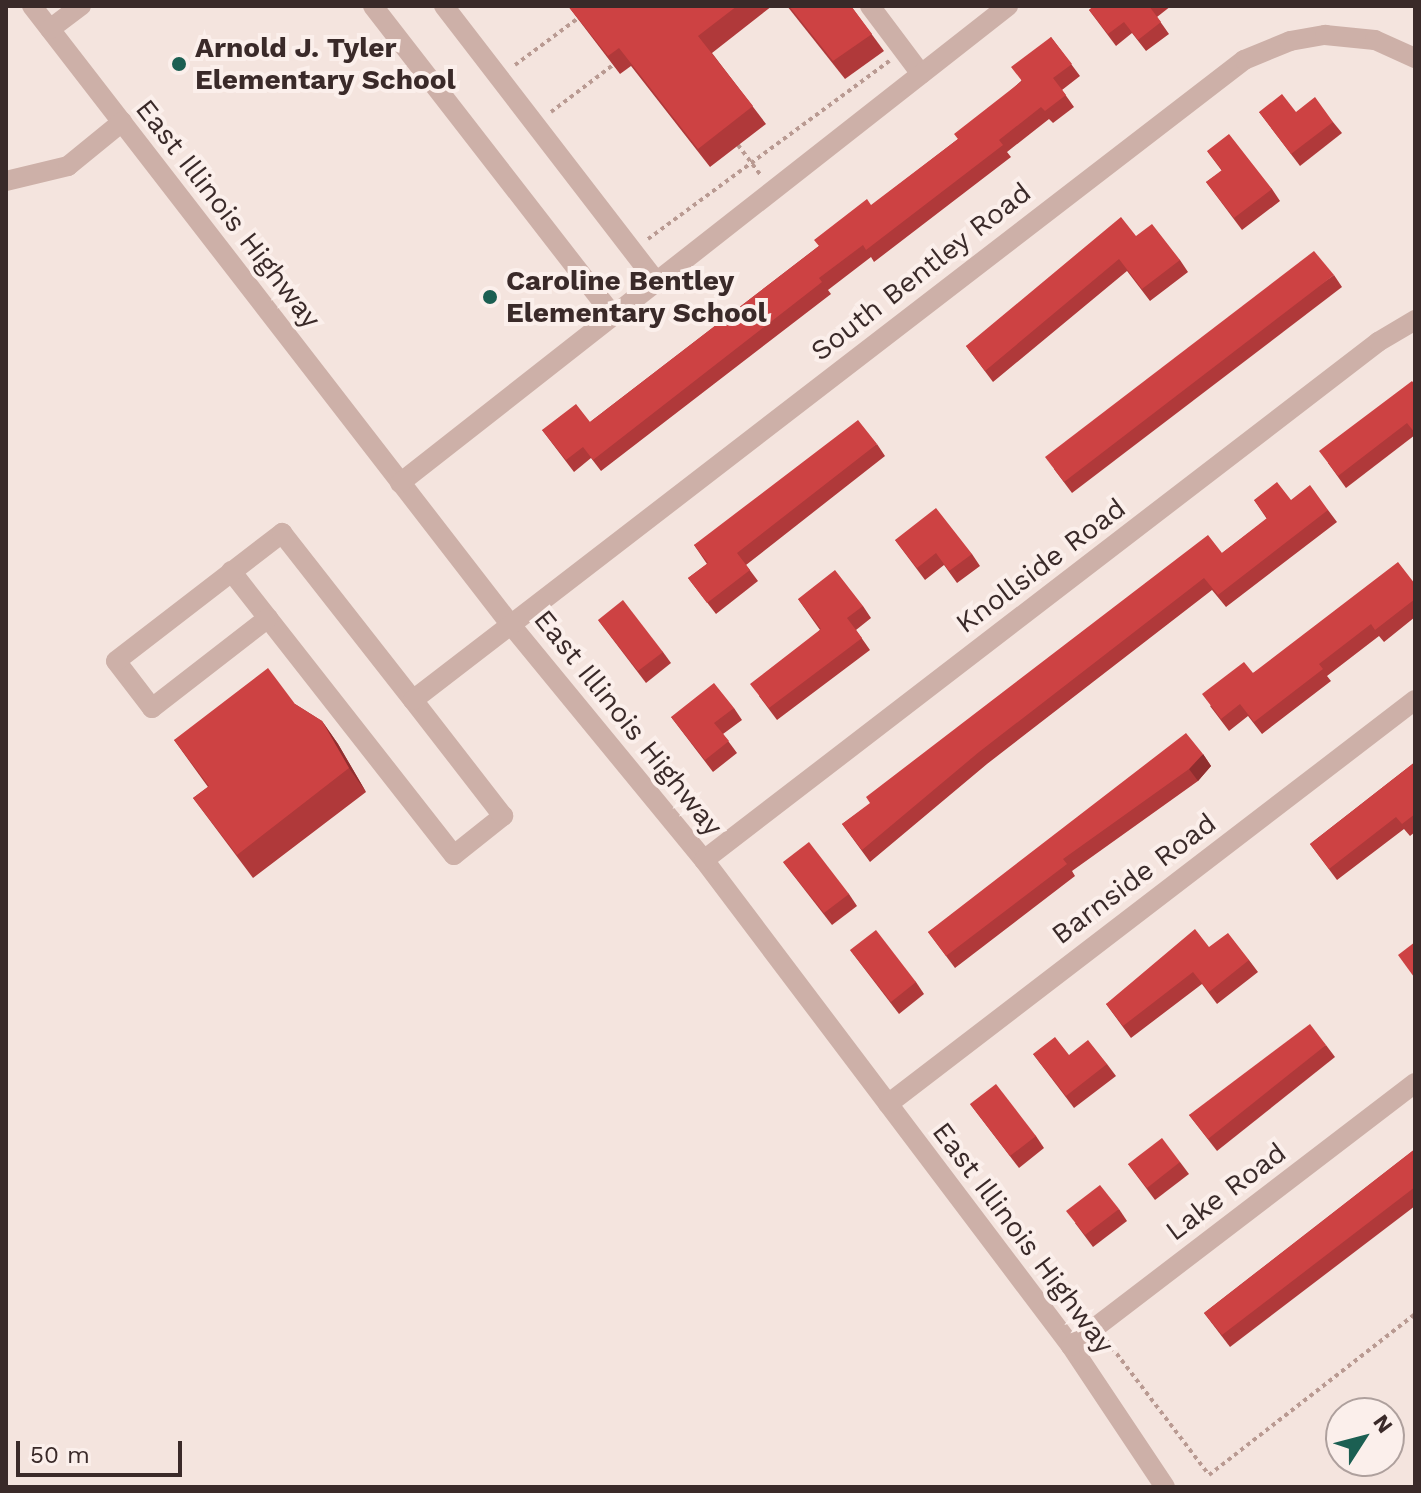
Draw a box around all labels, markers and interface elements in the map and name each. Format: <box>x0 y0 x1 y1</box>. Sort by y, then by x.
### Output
place label: Arnold J. Tyler Elementary School <box>195 31 456 97</box>
marker: Arnold J. Tyler Elementary School <box>170 55 188 73</box>
street label: East Illinois Highway <box>128 93 328 335</box>
street label: South Bentley Road <box>804 176 1038 368</box>
place label: Caroline Bentley Elementary School <box>506 264 767 330</box>
marker: Caroline Bentley Elementary School <box>481 288 499 306</box>
street label: Knollside Road <box>950 491 1132 641</box>
street label: East Illinois Highway <box>527 603 729 843</box>
street label: Barnside Road <box>1045 806 1223 952</box>
street label: East Illinois Highway <box>925 1116 1121 1360</box>
street label: Lake Road <box>1159 1136 1293 1248</box>
north arrow <box>1325 1397 1405 1477</box>
text: N <box>1368 1410 1398 1438</box>
scale bar <box>20 1425 186 1475</box>
text: 50 m <box>30 1441 90 1469</box>

